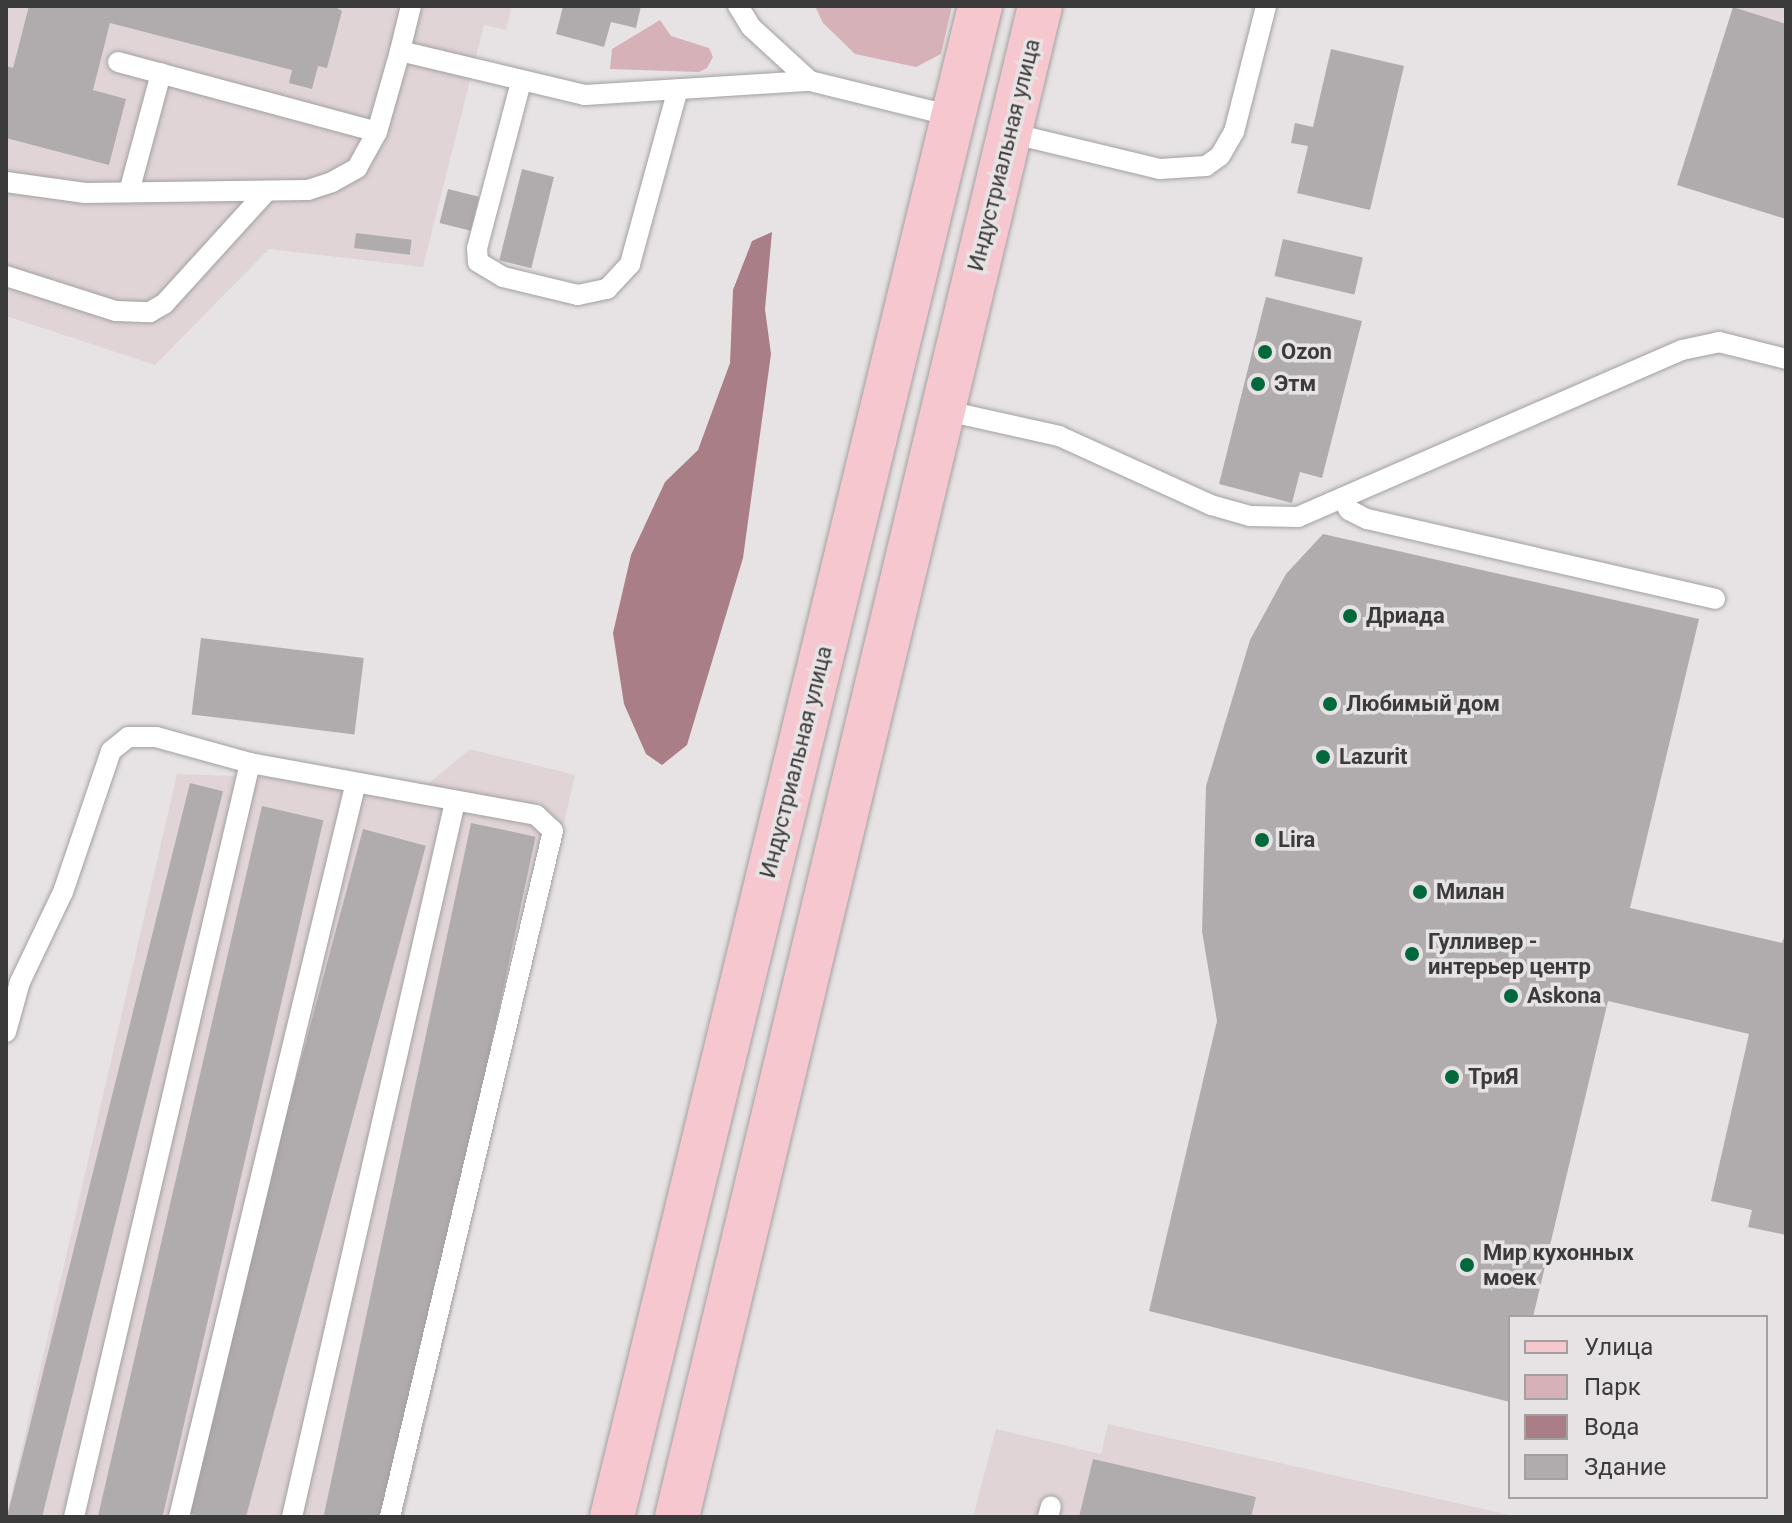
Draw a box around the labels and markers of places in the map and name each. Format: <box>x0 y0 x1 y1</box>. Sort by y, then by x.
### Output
place label: Ozon <box>1281 339 1332 365</box>
marker: Ozon <box>1256 343 1274 361</box>
place label: Этм <box>1274 371 1316 397</box>
marker: Этм <box>1249 375 1267 393</box>
place label: Дриада <box>1366 603 1445 629</box>
marker: Дриада <box>1341 607 1359 625</box>
place label: Любимый дом <box>1346 691 1500 717</box>
marker: Любимый дом <box>1321 695 1339 713</box>
place label: Lazurit <box>1339 744 1408 770</box>
marker: Lazurit <box>1314 748 1332 766</box>
place label: Lira <box>1278 827 1315 853</box>
marker: Lira <box>1253 831 1271 849</box>
place label: Милан <box>1436 879 1504 905</box>
marker: Милан <box>1411 883 1429 901</box>
place label: Гулливер - интерьер центр <box>1428 928 1591 980</box>
marker: Гулливер - интерьер центр <box>1403 945 1421 963</box>
place label: Askona <box>1527 983 1601 1009</box>
marker: Askona <box>1502 987 1520 1005</box>
place label: ТриЯ <box>1468 1064 1518 1090</box>
marker: ТриЯ <box>1443 1068 1461 1086</box>
place label: Мир кухонных моек <box>1483 1239 1634 1290</box>
marker: Мир кухонных моек <box>1458 1256 1476 1274</box>

